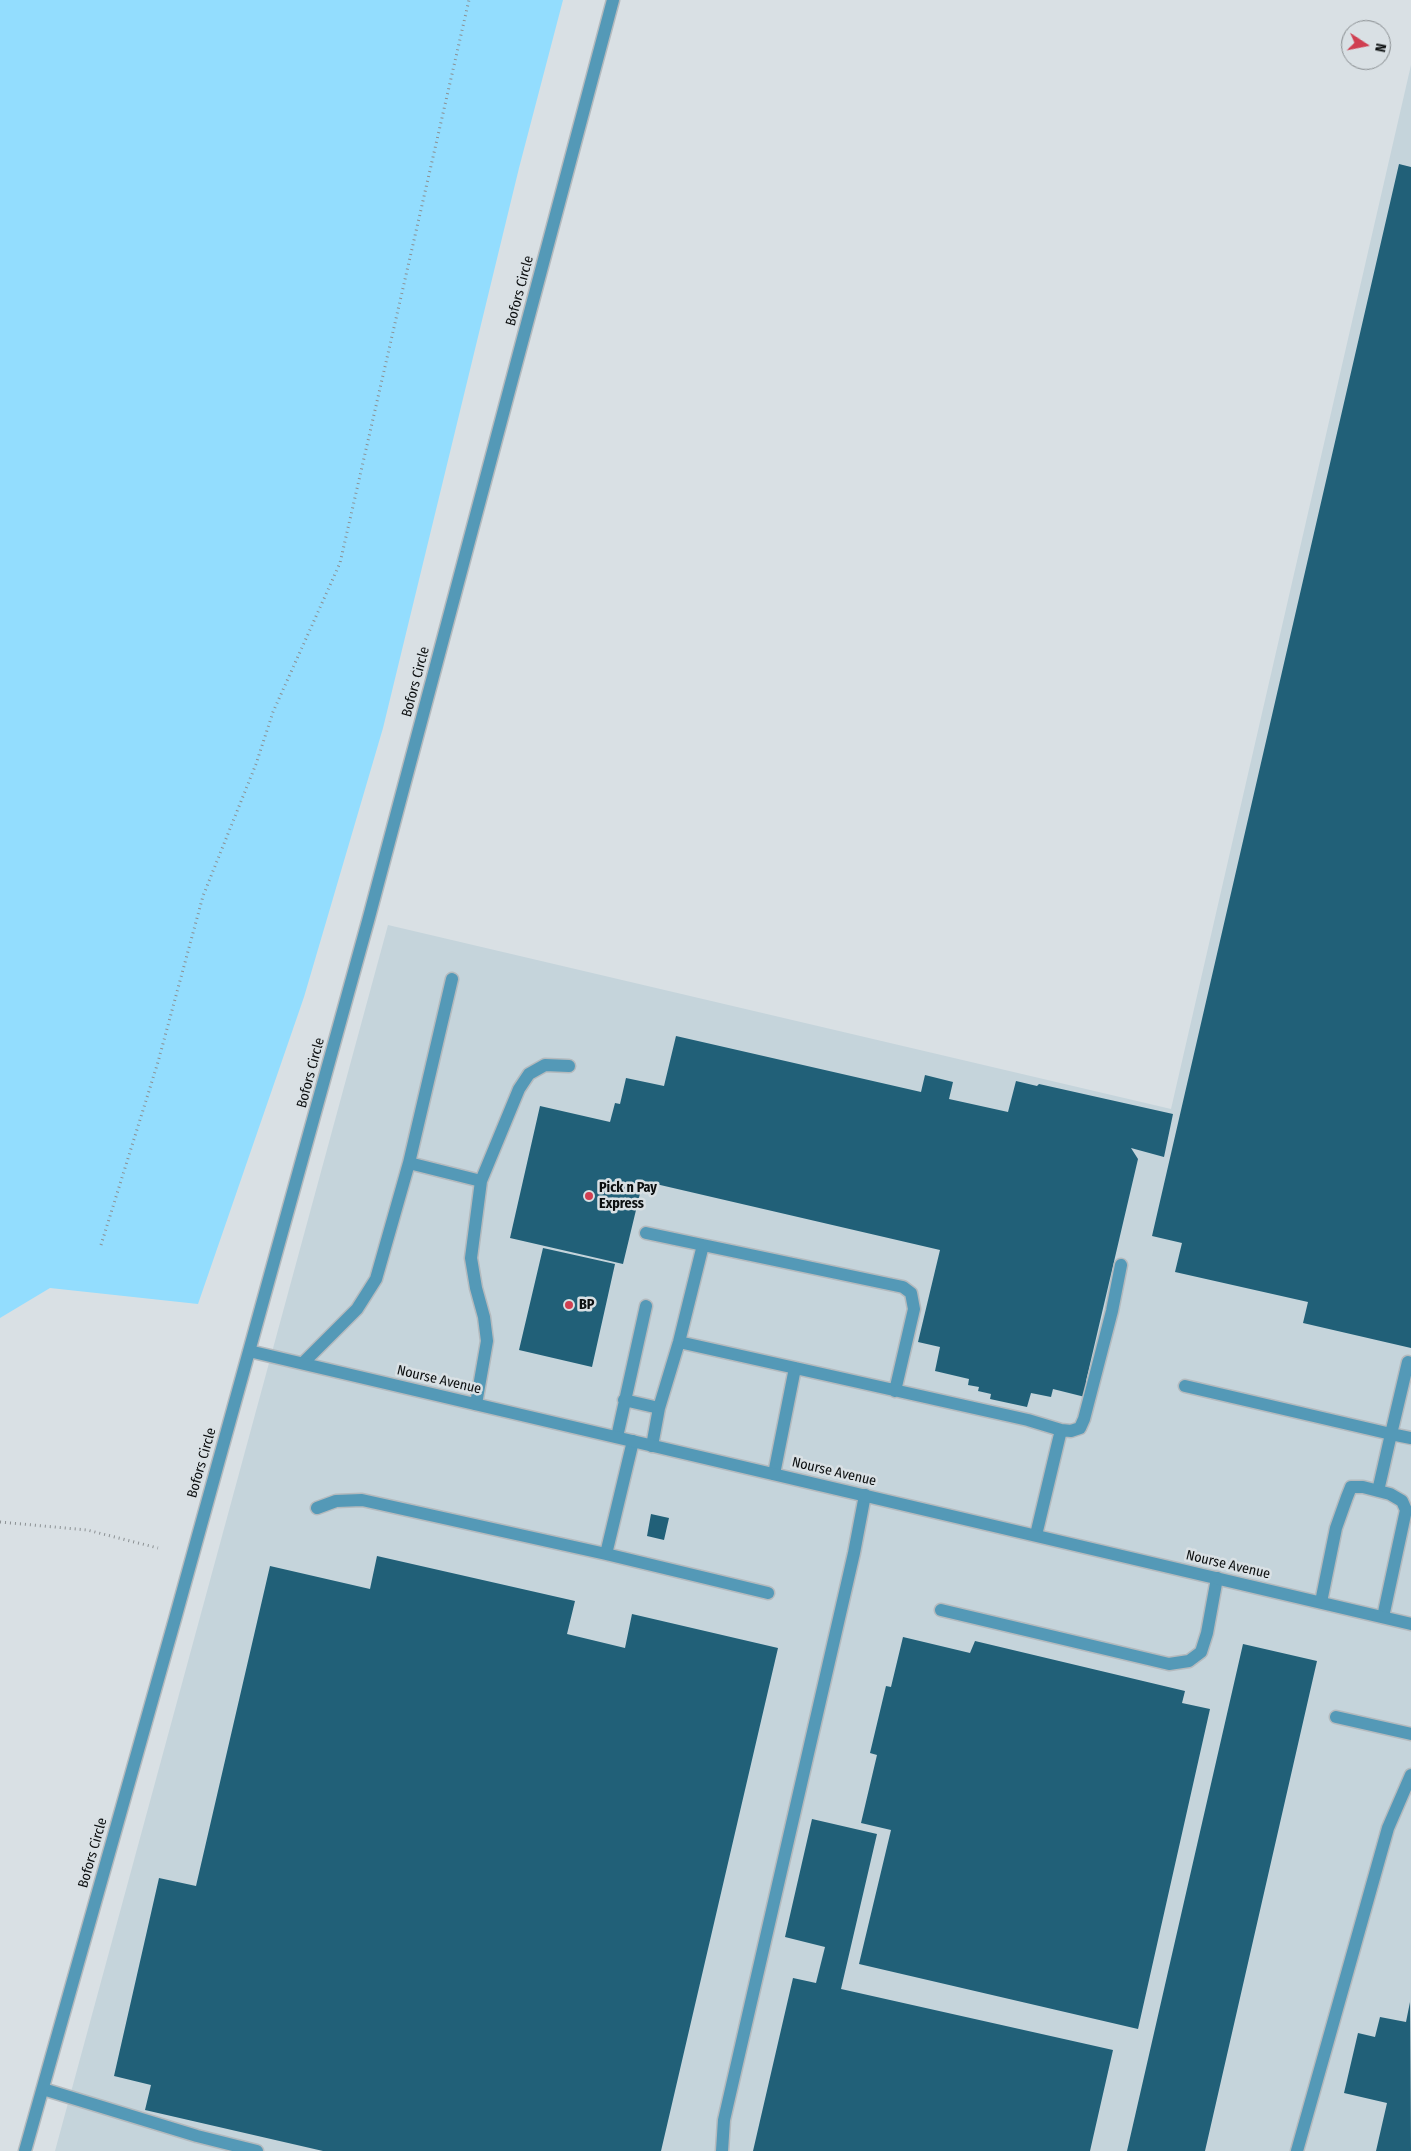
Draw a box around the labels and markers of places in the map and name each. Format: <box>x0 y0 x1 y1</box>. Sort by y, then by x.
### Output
place label: Pick n Pay Express <box>599 1180 657 1212</box>
marker: Pick n Pay Express <box>583 1190 595 1202</box>
place label: BP <box>579 1297 594 1313</box>
marker: BP <box>563 1299 575 1311</box>

